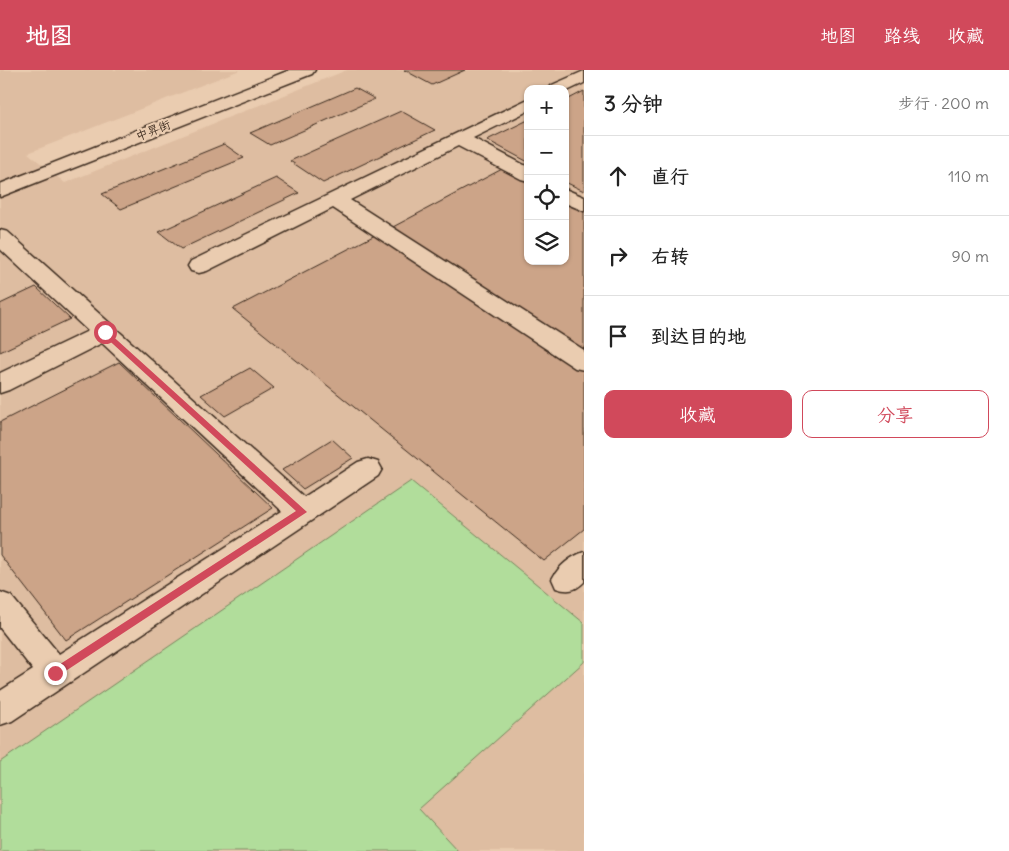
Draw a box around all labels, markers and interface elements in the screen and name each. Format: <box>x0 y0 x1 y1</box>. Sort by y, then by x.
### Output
text: 地图 <box>25 20 73 50</box>
text: 地图 <box>820 24 856 47</box>
text: 路线 <box>884 24 920 47</box>
text: 收藏 <box>948 24 984 47</box>
map controls <box>524 85 569 265</box>
button: + <box>524 85 569 130</box>
text: 3 分钟 <box>604 90 663 117</box>
text: 步行 · 200 m <box>898 93 989 113</box>
street label: 中昇街 <box>134 117 172 143</box>
button: − <box>524 130 569 175</box>
icon: ahead <box>604 162 632 190</box>
text: 直行 <box>651 164 689 188</box>
text: 110 m <box>948 166 989 186</box>
button: locate <box>524 175 569 220</box>
button: layers <box>524 220 569 265</box>
icon: right <box>604 242 632 270</box>
text: 右转 <box>651 244 689 268</box>
text: 90 m <box>951 246 989 266</box>
route start <box>94 321 117 344</box>
icon: arrive <box>604 322 632 350</box>
text: 到达目的地 <box>651 324 746 348</box>
button: 收藏 <box>604 390 792 438</box>
button: 分享 <box>802 390 989 438</box>
route end <box>44 662 67 685</box>

